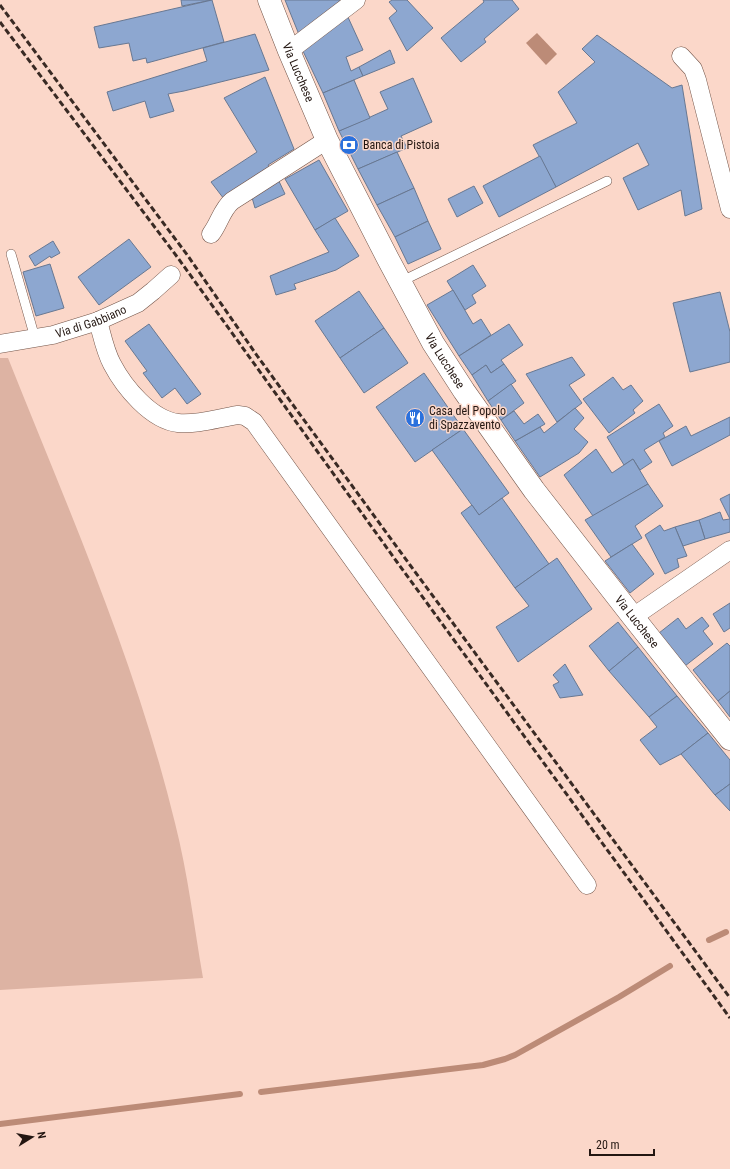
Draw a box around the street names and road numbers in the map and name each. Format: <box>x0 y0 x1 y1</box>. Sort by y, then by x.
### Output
street label: Via Lucchese <box>279 41 317 104</box>
street label: Via di Gabbiano <box>54 302 129 341</box>
street label: Via Lucchese <box>422 331 468 392</box>
street label: Via Lucchese <box>612 593 662 651</box>

